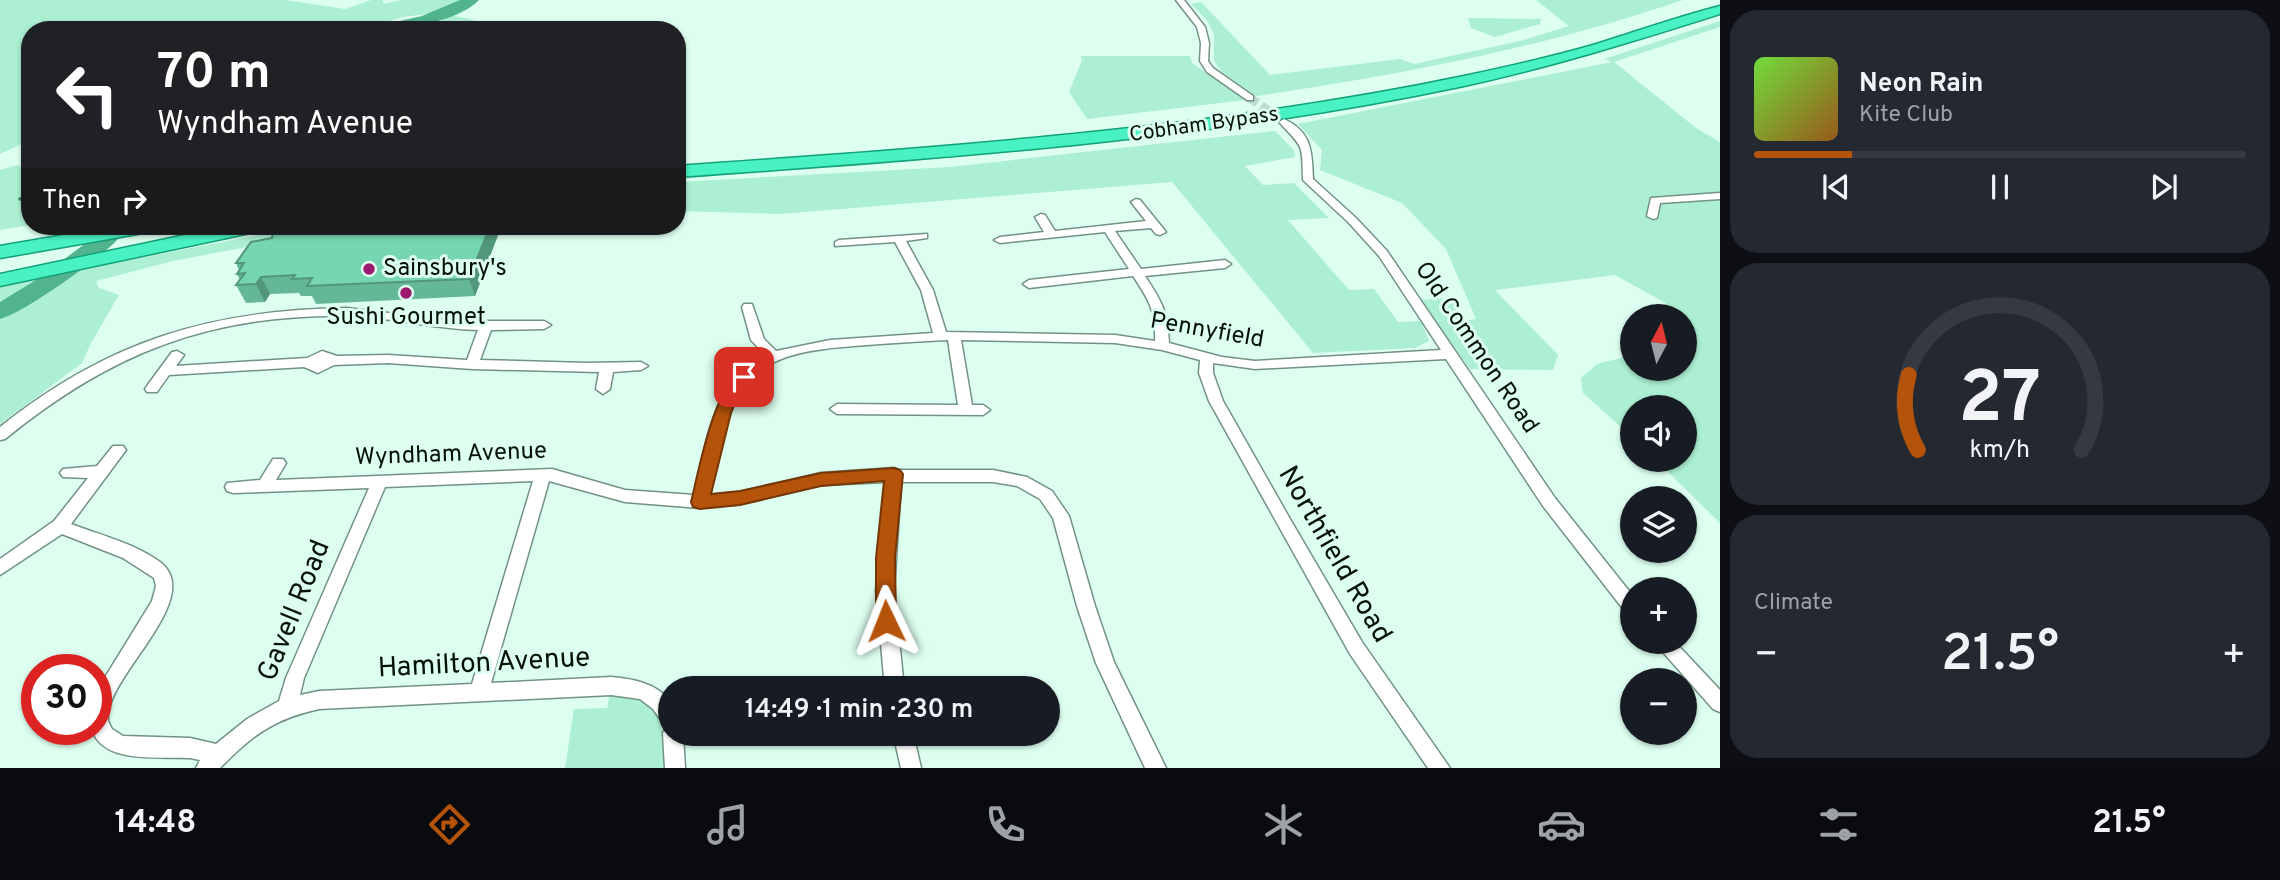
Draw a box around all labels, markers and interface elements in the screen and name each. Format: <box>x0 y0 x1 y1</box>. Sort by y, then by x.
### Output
text: 70 m <box>157 44 271 106</box>
icon: left <box>42 49 133 140</box>
text: Neon Rain <box>1859 68 1984 101</box>
street label: Cobham Bypass <box>1128 101 1280 149</box>
text: Kite Club <box>1859 101 1953 130</box>
text: Wyndham Avenue <box>157 105 413 145</box>
icon: previous <box>1817 168 1855 206</box>
icon: pause <box>1981 168 2019 206</box>
icon: next <box>2145 168 2183 206</box>
icon: right <box>115 182 153 220</box>
text: Then <box>42 185 101 218</box>
place label: Sainsbury's <box>383 254 507 284</box>
street label: Old Common Road <box>1407 256 1545 440</box>
marker: Sainsbury's <box>361 261 377 277</box>
marker: Sushi Gourmet <box>398 285 414 301</box>
place label: Sushi Gourmet <box>326 303 486 333</box>
north arrow <box>1620 304 1698 382</box>
map controls <box>1620 304 1697 745</box>
street label: Pennyfield <box>1148 306 1266 356</box>
pin <box>714 347 774 407</box>
text: 27 <box>1959 356 2041 448</box>
icon: arrive <box>725 358 763 396</box>
button: sound <box>1620 395 1697 472</box>
text: km/h <box>1970 435 2030 467</box>
street label: Wyndham Avenue <box>355 437 547 473</box>
street label: Northfield Road <box>1269 460 1399 650</box>
button: layers <box>1620 486 1697 563</box>
street label: Gavell Road <box>250 535 340 687</box>
button: + <box>1620 577 1697 654</box>
position arrow <box>849 584 923 658</box>
text: Climate <box>1754 589 1833 618</box>
text: 21.5° <box>1941 623 2059 689</box>
text: − <box>1754 632 1779 681</box>
text: + <box>2221 632 2246 681</box>
street label: Hamilton Avenue <box>377 640 591 688</box>
speed limit sign: 30 <box>21 654 112 745</box>
button: − <box>1620 668 1697 745</box>
text: 14:49 · 1 min · 230 m <box>745 694 973 727</box>
icon: directions <box>425 800 474 849</box>
icon: music <box>703 800 752 849</box>
icon: phone <box>981 800 1030 849</box>
icon: climate <box>1259 800 1308 849</box>
icon: car <box>1537 800 1586 849</box>
icon: filters <box>1814 800 1863 849</box>
text: 14:48 <box>114 804 196 844</box>
text: 21.5° <box>2092 804 2165 844</box>

